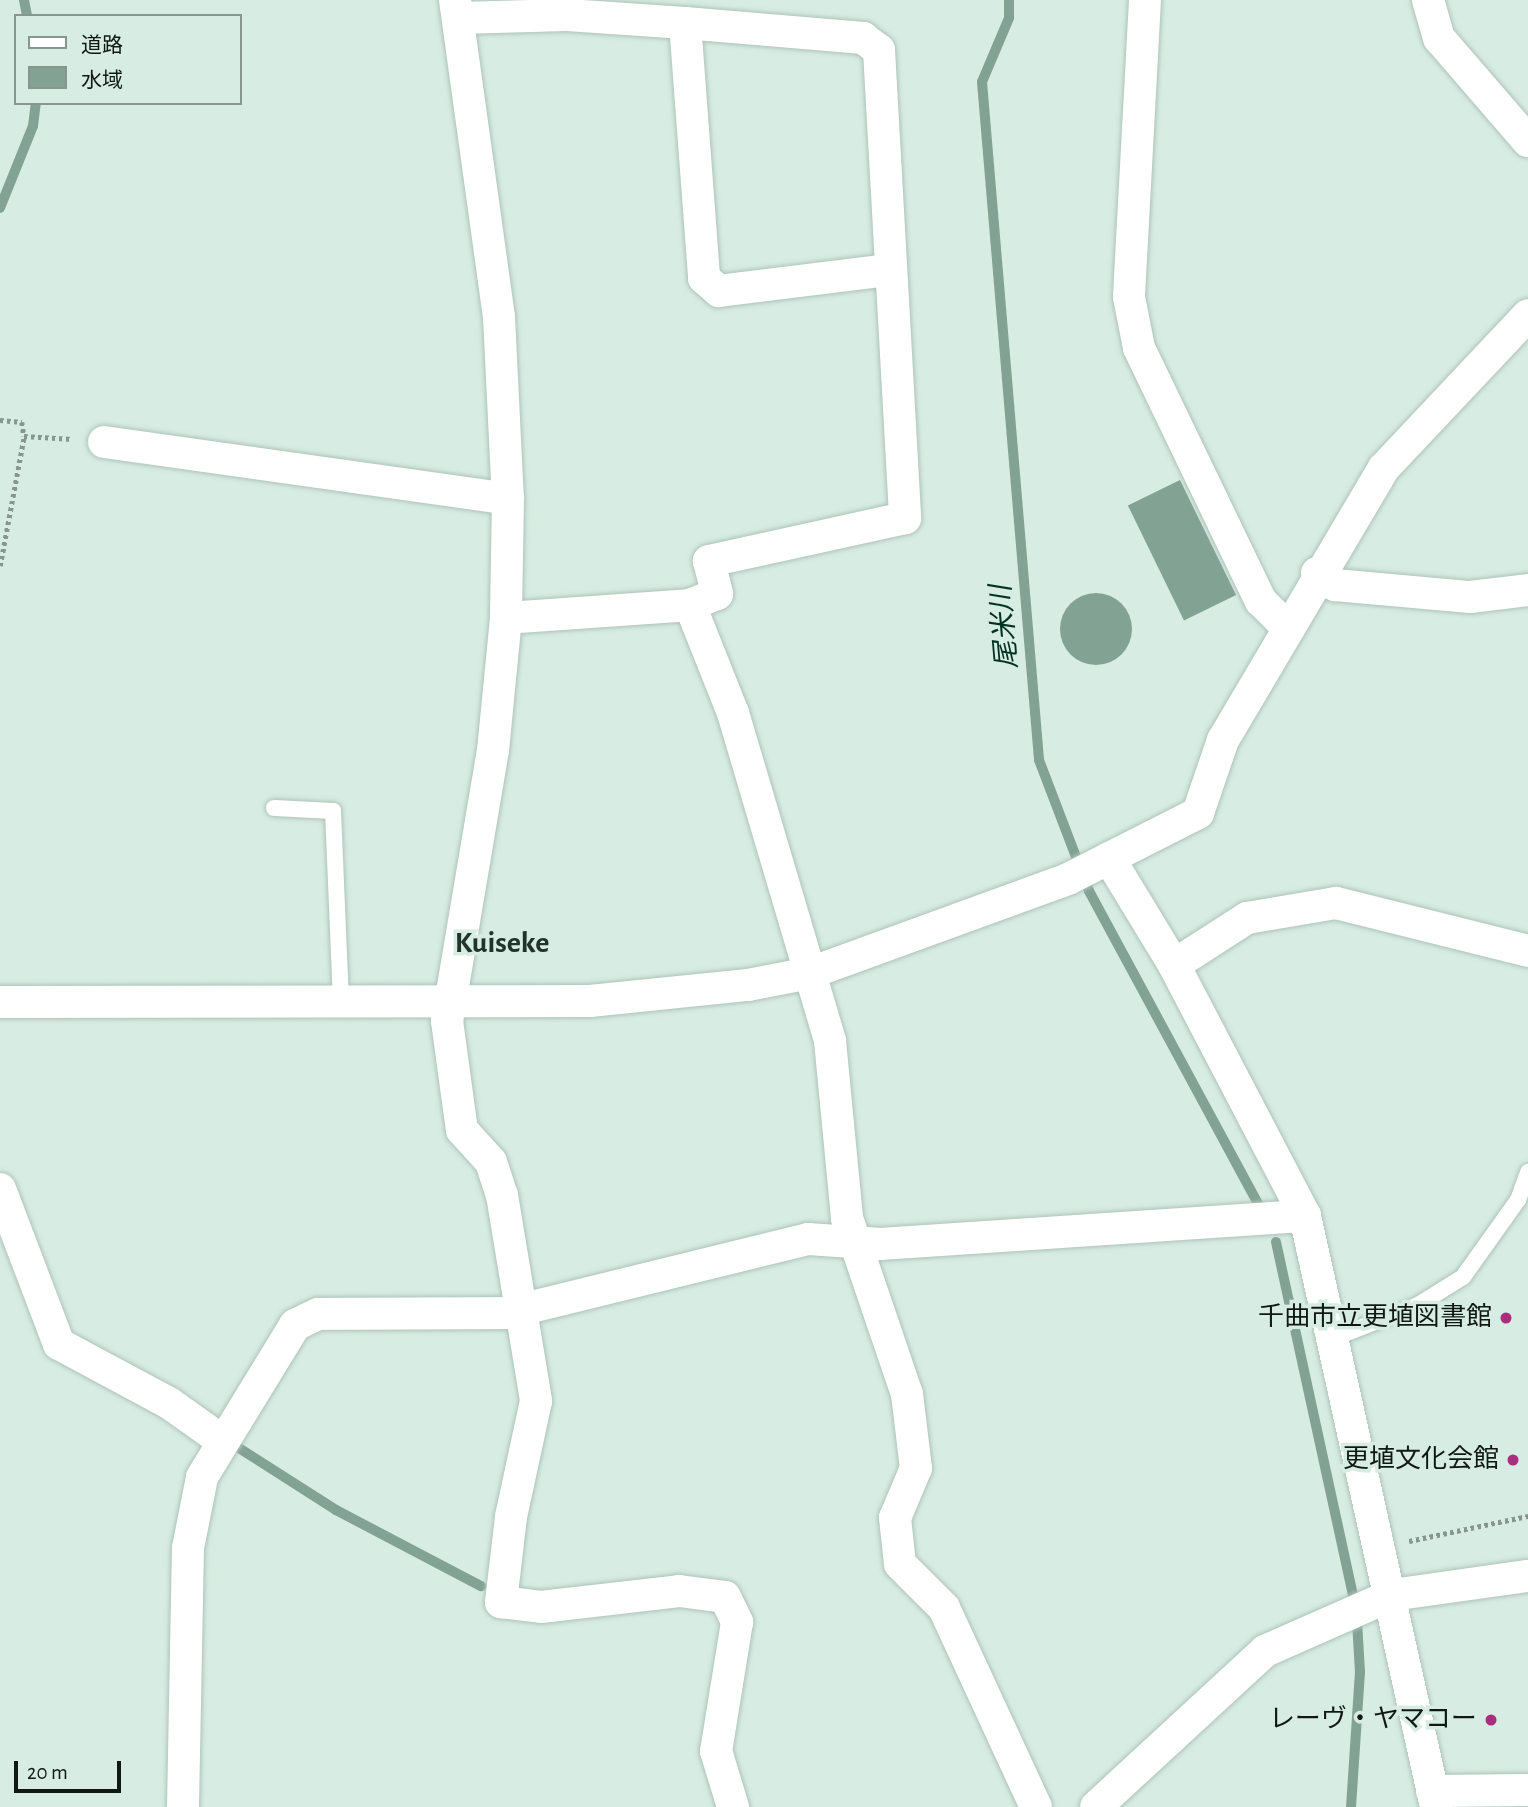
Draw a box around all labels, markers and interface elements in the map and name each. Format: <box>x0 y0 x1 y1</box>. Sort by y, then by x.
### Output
legend <box>14 14 242 105</box>
text: 道路 <box>81 35 123 56</box>
text: 水域 <box>81 70 123 91</box>
water label: 尾米川 <box>985 584 1025 670</box>
district label: Kuiseke <box>455 925 549 961</box>
place label: 千曲市立更埴図書館 <box>1258 1302 1492 1334</box>
marker: 千曲市立更埴図書館 <box>1498 1310 1514 1326</box>
place label: 更埴文化会館 <box>1343 1444 1499 1476</box>
marker: 更埴文化会館 <box>1505 1452 1521 1468</box>
place label: レーヴ・ヤマコー <box>1269 1704 1477 1736</box>
marker: レーヴ・ヤマコー <box>1483 1712 1499 1728</box>
scale bar <box>18 1748 124 1792</box>
text: 20 m <box>27 1762 68 1783</box>

